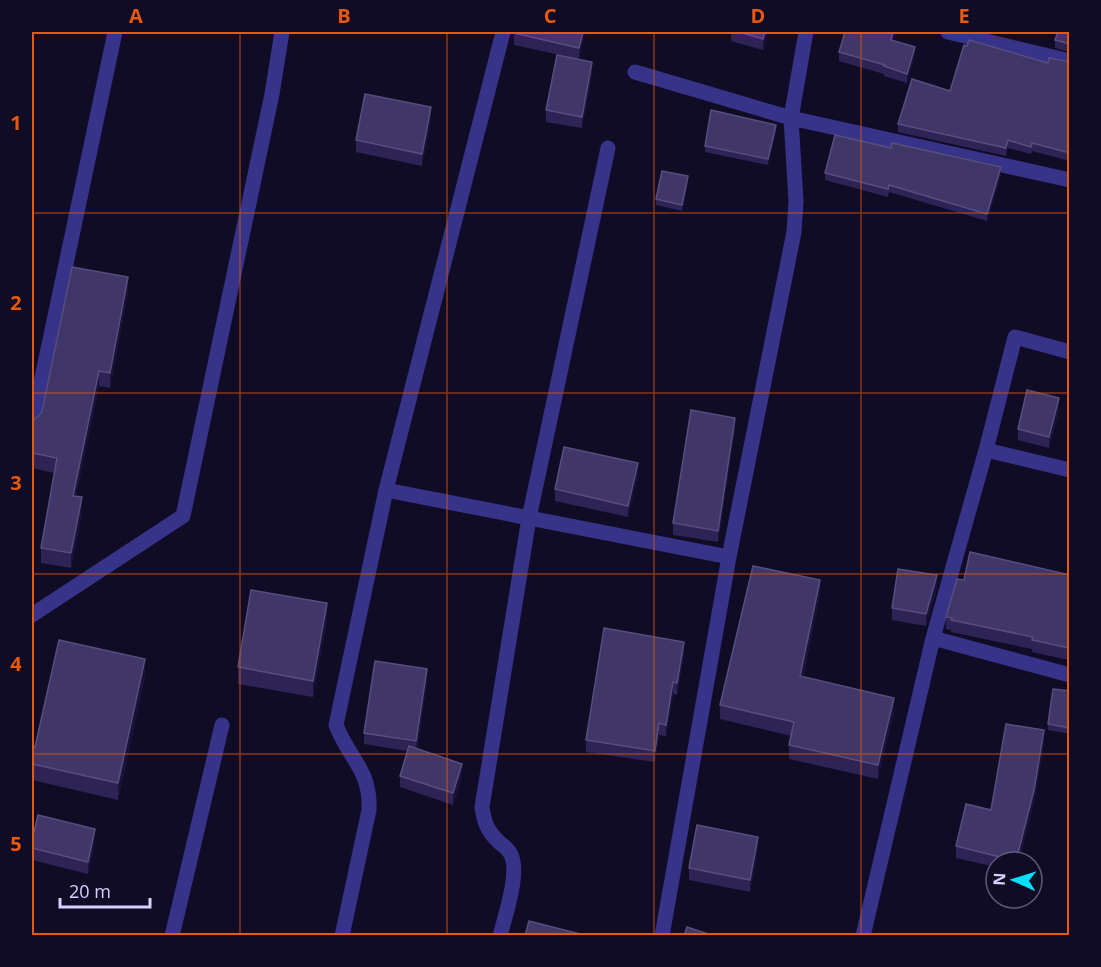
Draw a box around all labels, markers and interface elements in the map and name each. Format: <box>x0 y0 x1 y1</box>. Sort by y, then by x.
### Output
text: A <box>129 2 143 29</box>
text: B <box>337 2 351 29</box>
text: C <box>544 2 557 29</box>
text: D <box>751 2 765 29</box>
text: E <box>958 2 970 29</box>
text: 1 <box>10 109 22 136</box>
text: 2 <box>10 289 22 316</box>
text: 3 <box>10 469 22 496</box>
text: 4 <box>10 650 22 677</box>
text: 5 <box>10 830 22 857</box>
north arrow <box>984 850 1044 910</box>
scale bar <box>60 871 150 909</box>
text: N <box>988 872 1010 886</box>
text: 20 m <box>69 879 111 903</box>

